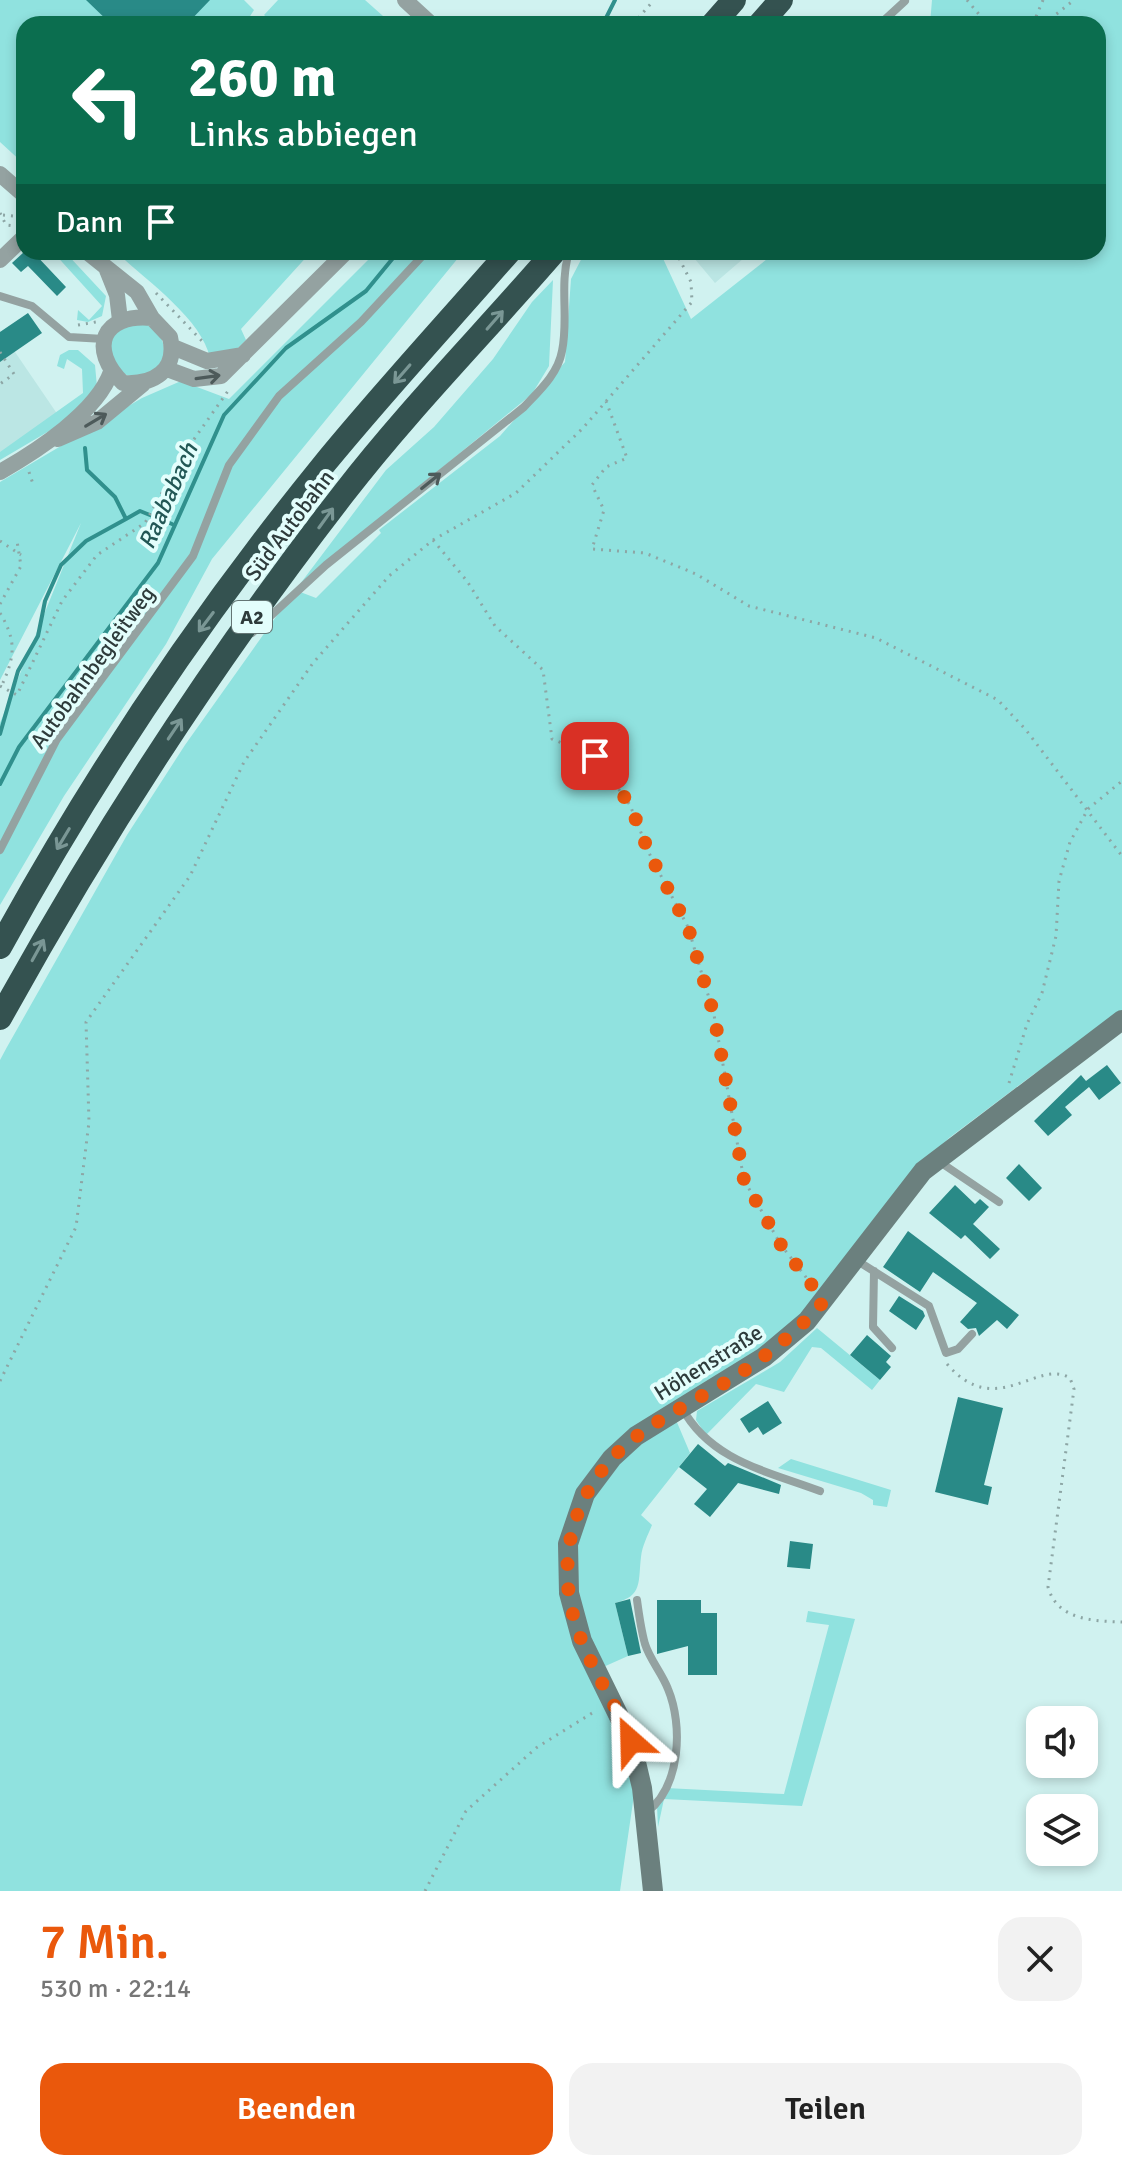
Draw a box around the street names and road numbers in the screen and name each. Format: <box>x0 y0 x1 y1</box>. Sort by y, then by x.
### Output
street label: Süd Autobahn <box>239 465 340 586</box>
street label: Autobahnbegleitweg <box>24 581 160 754</box>
road number: A2 <box>232 601 272 633</box>
street label: Höhenstraße <box>649 1319 767 1406</box>

